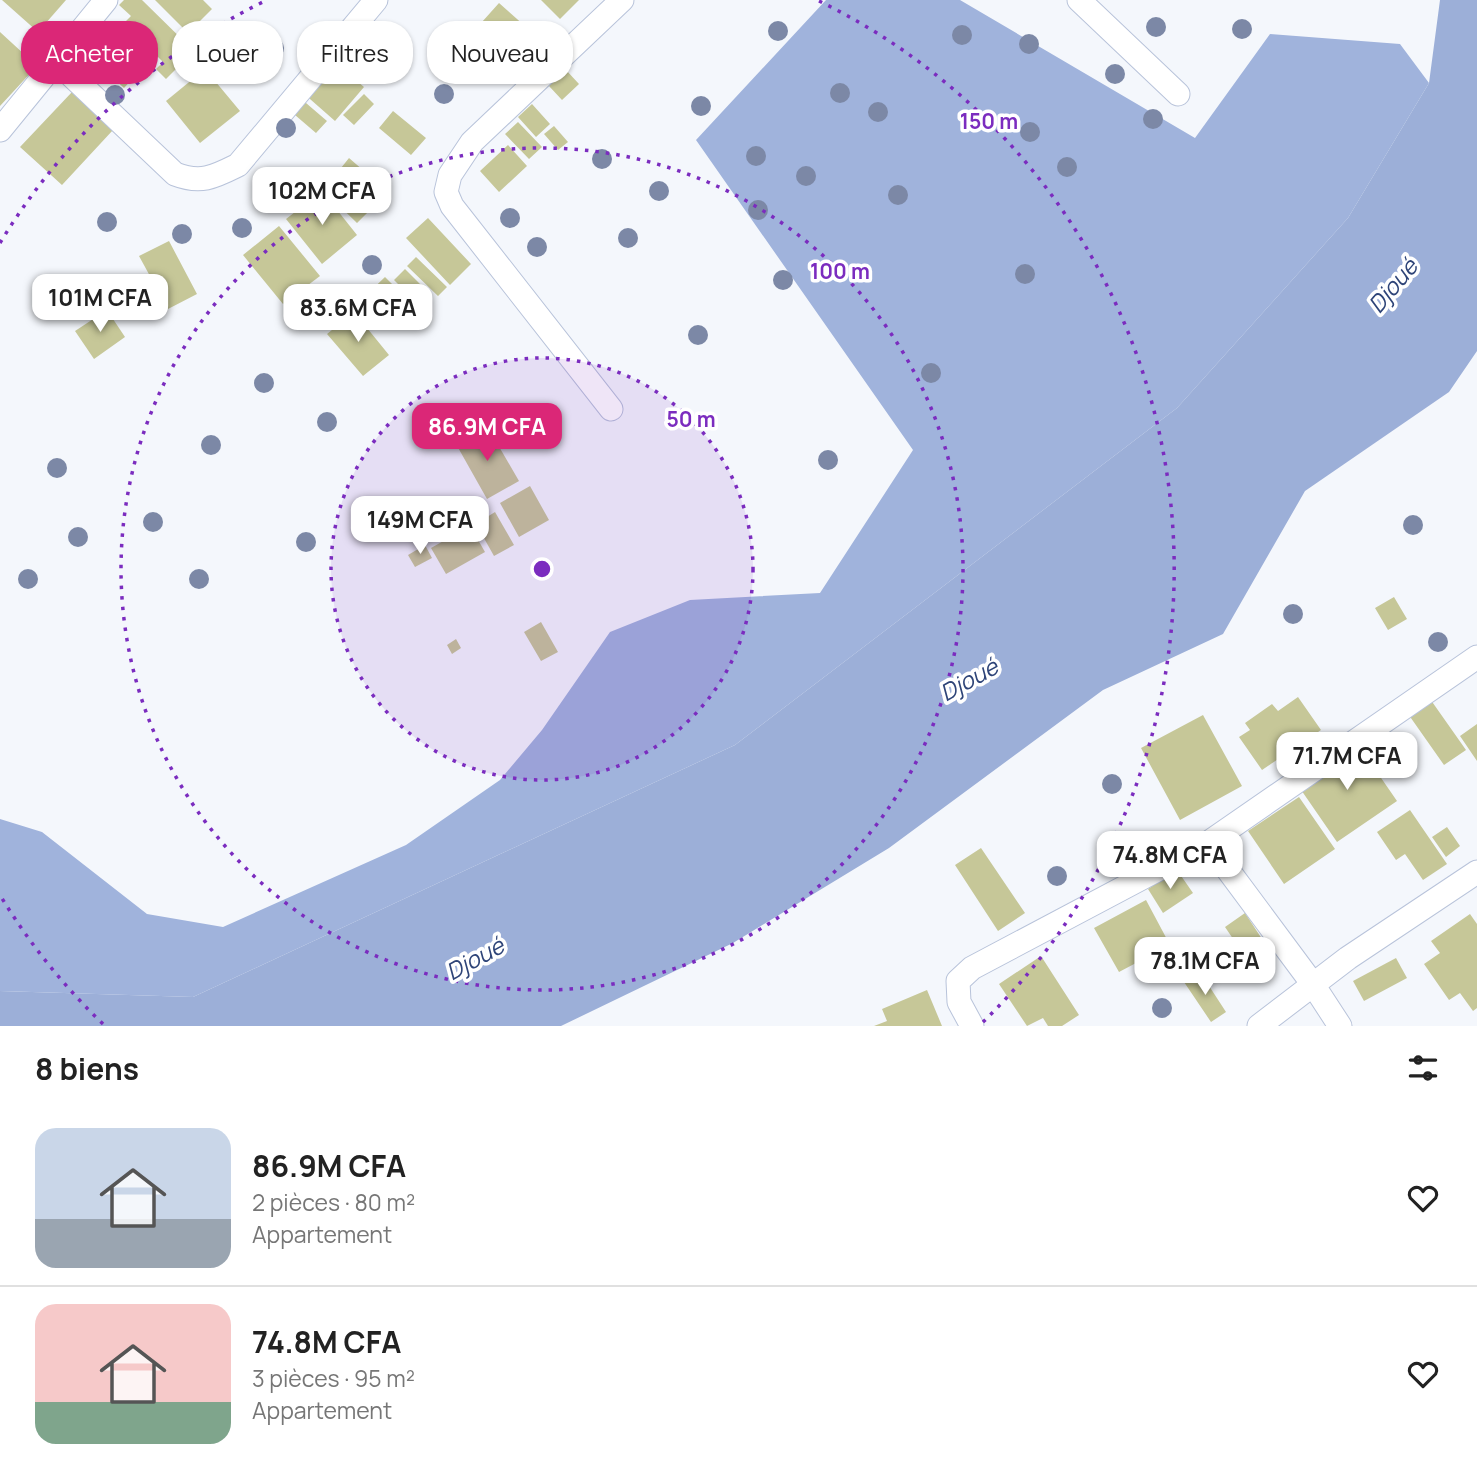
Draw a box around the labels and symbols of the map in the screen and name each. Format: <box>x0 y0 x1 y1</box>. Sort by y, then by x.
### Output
text: 150 m <box>960 107 1018 135</box>
pin: 102M CFA <box>250 168 394 227</box>
water label: Djoué <box>1360 250 1425 319</box>
text: 100 m <box>810 257 870 285</box>
pin: 101M CFA <box>28 274 172 334</box>
pin: 83.6M CFA <box>278 284 438 344</box>
pin: 86.9M CFA <box>407 404 567 463</box>
text: 50 m <box>666 405 716 433</box>
pin: 149M CFA <box>348 496 492 556</box>
centre of rings <box>530 557 554 581</box>
water label: Djoué <box>934 649 1005 708</box>
pin: 71.7M CFA <box>1267 732 1427 792</box>
pin: 74.8M CFA <box>1090 832 1250 891</box>
water label: Djoué <box>440 928 511 987</box>
pin: 78.1M CFA <box>1125 937 1285 997</box>

